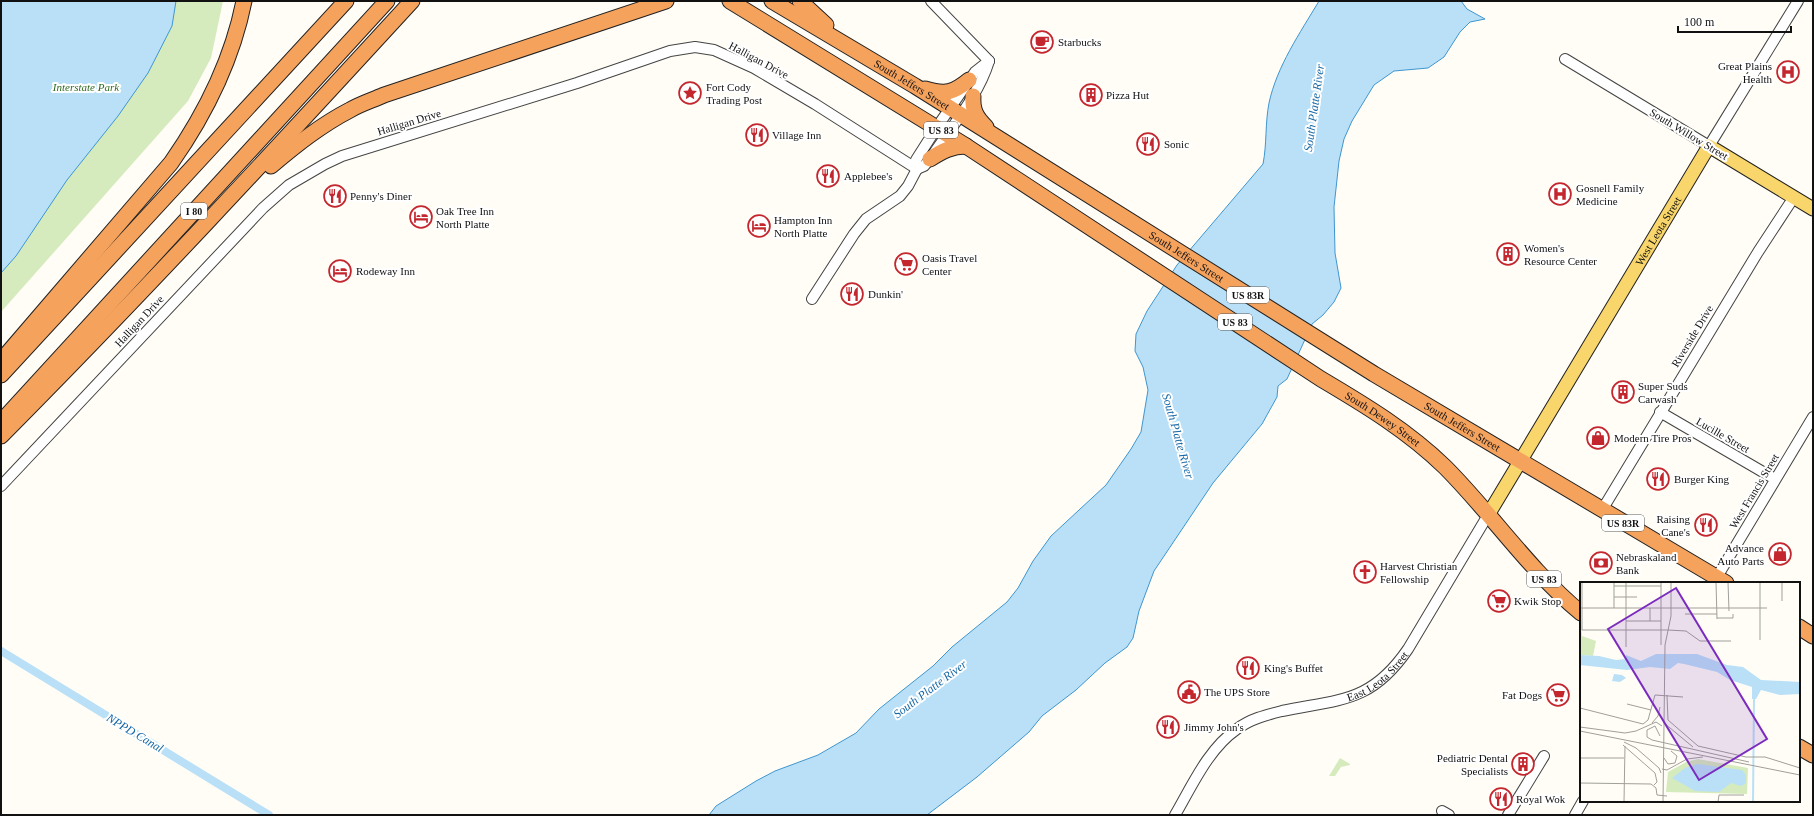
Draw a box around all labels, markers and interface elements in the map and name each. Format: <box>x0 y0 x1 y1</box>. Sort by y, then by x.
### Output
scale bar <box>1678 8 1791 34</box>
text: 100 m <box>1684 15 1715 29</box>
cafe icon: Starbucks <box>1029 29 1055 55</box>
place label: Starbucks <box>1058 36 1101 48</box>
street label: Halligan Drive <box>727 39 791 81</box>
street label: South Jeffers Street <box>872 57 952 112</box>
hospital icon: Great Plains Health <box>1775 59 1801 85</box>
place label: Great Plains Health <box>1718 60 1772 85</box>
water label: South Platte River <box>1301 63 1327 153</box>
place icon: Fort Cody Trading Post <box>677 80 703 106</box>
park label: Interstate Park <box>52 81 120 93</box>
place label: Fort Cody Trading Post <box>706 81 762 106</box>
building icon: Pizza Hut <box>1078 82 1104 108</box>
place label: Pizza Hut <box>1106 89 1149 101</box>
street label: South Willow Street <box>1648 106 1730 162</box>
street label: Halligan Drive <box>376 107 442 137</box>
restaurant icon: Village Inn <box>744 122 770 148</box>
road number: US 83 <box>924 122 958 138</box>
place label: Village Inn <box>772 129 822 141</box>
restaurant icon: Sonic <box>1135 131 1161 157</box>
place label: Sonic <box>1164 138 1189 150</box>
restaurant icon: Applebee's <box>815 163 841 189</box>
place label: Applebee's <box>844 170 892 182</box>
hospital icon: Gosnell Family Medicine <box>1547 181 1573 207</box>
place label: Gosnell Family Medicine <box>1576 182 1645 207</box>
restaurant icon: Penny's Diner <box>322 183 348 209</box>
place label: Penny's Diner <box>350 190 412 202</box>
street label: West Leota Street <box>1633 194 1683 268</box>
road number: I 80 <box>181 203 207 219</box>
hotel icon: Oak Tree Inn North Platte <box>408 204 434 230</box>
place label: Oak Tree Inn North Platte <box>436 205 495 230</box>
hotel icon: Hampton Inn North Platte <box>746 213 772 239</box>
place label: Hampton Inn North Platte <box>774 214 833 239</box>
street label: South Jeffers Street <box>1147 228 1226 284</box>
building icon: Women's Resource Center <box>1495 241 1521 267</box>
place label: Women's Resource Center <box>1524 242 1597 267</box>
supermarket icon: Oasis Travel Center <box>893 251 919 277</box>
place label: Oasis Travel Center <box>922 252 977 277</box>
hotel icon: Rodeway Inn <box>327 258 353 284</box>
place label: Rodeway Inn <box>356 265 415 277</box>
restaurant icon: Dunkin' <box>839 281 865 307</box>
road number: US 83R <box>1227 287 1269 303</box>
place label: Dunkin' <box>868 288 903 300</box>
street label: Halligan Drive <box>112 293 166 349</box>
street label: Riverside Drive <box>1669 303 1715 369</box>
road number: US 83 <box>1218 314 1252 330</box>
building icon: Super Suds Carwash <box>1610 379 1636 405</box>
place label: Super Suds Carwash <box>1638 380 1688 405</box>
street label: South Dewey Street <box>1343 389 1423 448</box>
water label: South Platte River <box>1159 392 1197 481</box>
street label: South Jeffers Street <box>1422 399 1502 454</box>
street label: Lucille Street <box>1694 415 1752 455</box>
shop icon: Modern Tire Pros <box>1585 425 1611 451</box>
place label: Modern Tire Pros <box>1614 432 1692 444</box>
street label: West Francis Street <box>1727 451 1781 531</box>
restaurant icon: Burger King <box>1645 466 1671 492</box>
place label: Burger King <box>1674 473 1730 485</box>
restaurant icon: Raising Cane's <box>1693 512 1719 538</box>
place label: Raising Cane's <box>1656 513 1690 538</box>
road number: US 83R <box>1602 515 1644 531</box>
shop icon: Advance Auto Parts <box>1767 541 1793 567</box>
place label: Advance Auto Parts <box>1717 542 1764 567</box>
bank icon: Nebraskaland Bank <box>1588 550 1614 576</box>
place label: Nebraskaland Bank <box>1616 551 1677 576</box>
church icon: Harvest Christian Fellowship <box>1352 559 1378 585</box>
place label: Harvest Christian Fellowship <box>1380 560 1458 585</box>
road number: US 83 <box>1527 571 1561 587</box>
inset map <box>1580 582 1800 802</box>
supermarket icon: Kwik Stop <box>1486 588 1512 614</box>
place label: Kwik Stop <box>1514 595 1562 607</box>
street label: East Leota Street <box>1345 649 1410 703</box>
restaurant icon: King's Buffet <box>1235 655 1261 681</box>
water label: South Platte River <box>891 657 970 721</box>
place label: King's Buffet <box>1264 662 1323 674</box>
public building icon: The UPS Store <box>1176 679 1202 705</box>
supermarket icon: Fat Dogs <box>1545 682 1571 708</box>
place label: The UPS Store <box>1204 686 1270 698</box>
place label: Fat Dogs <box>1502 689 1542 701</box>
water label: NPPD Canal <box>103 710 166 756</box>
restaurant icon: Jimmy John's <box>1155 714 1181 740</box>
place label: Jimmy John's <box>1184 721 1244 733</box>
building icon: Pediatric Dental Specialists <box>1510 751 1536 777</box>
place label: Pediatric Dental Specialists <box>1437 752 1508 777</box>
restaurant icon: Royal Wok <box>1488 786 1514 812</box>
place label: Royal Wok <box>1516 793 1566 805</box>

